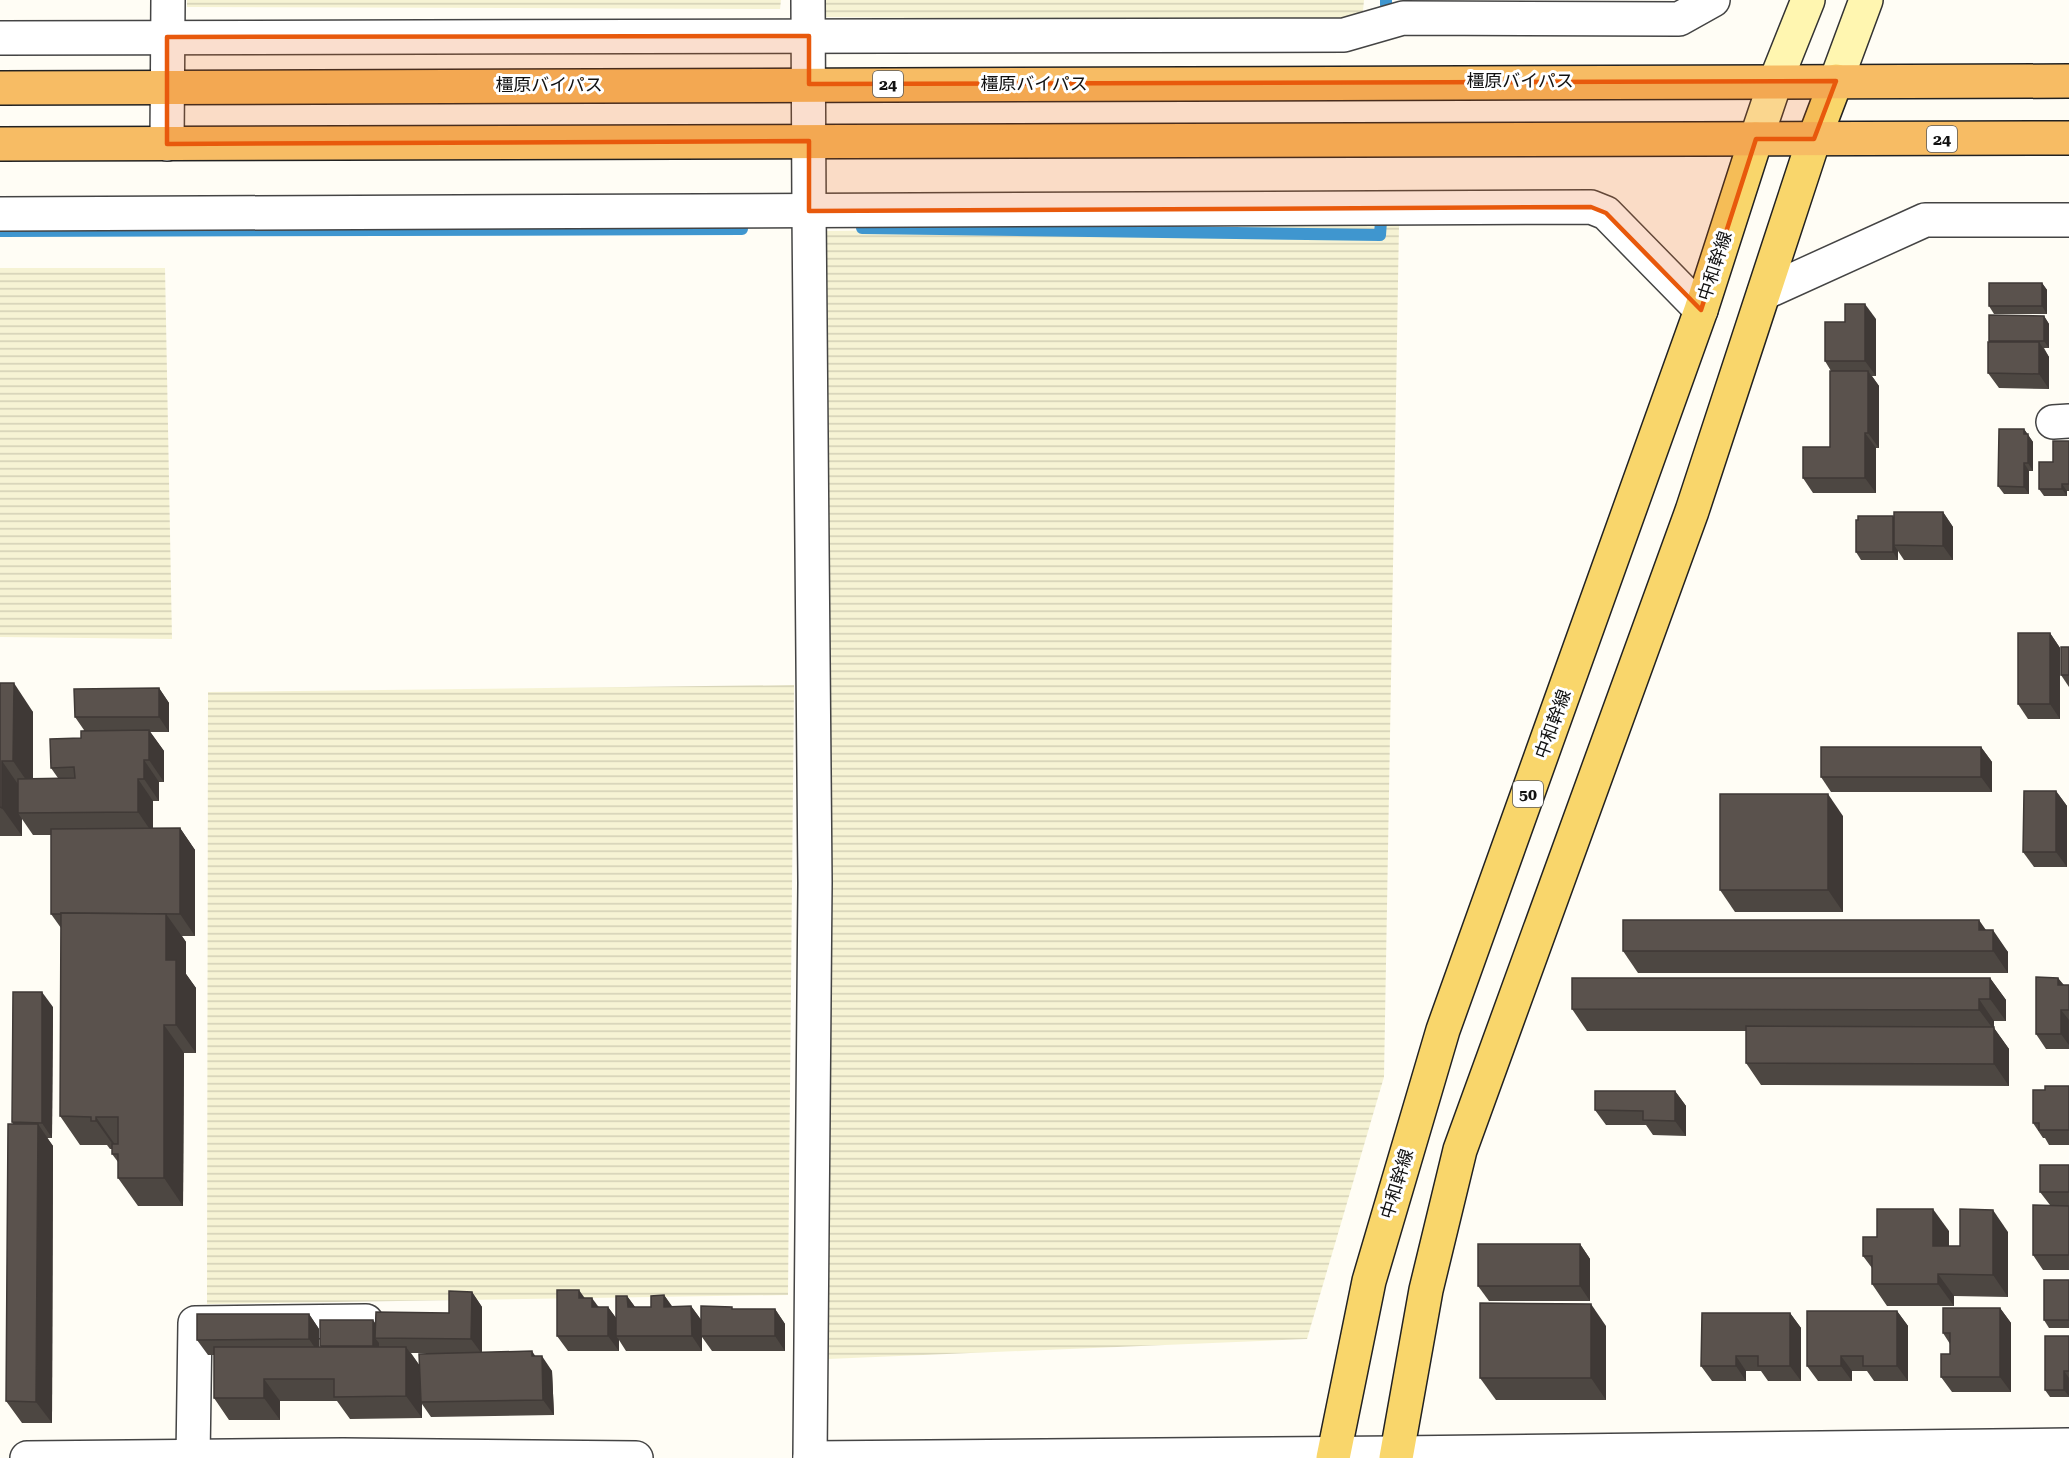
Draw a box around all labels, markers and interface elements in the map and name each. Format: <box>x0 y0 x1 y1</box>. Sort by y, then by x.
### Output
street label: 橿原バイパス <box>1466 70 1574 91</box>
road number: 24 <box>873 71 903 97</box>
street label: 橿原バイパス <box>980 73 1088 94</box>
street label: 橿原バイパス <box>495 74 603 95</box>
road number: 24 <box>1927 126 1957 152</box>
street label: 中和幹線 <box>1693 228 1736 303</box>
street label: 中和幹線 <box>1530 686 1575 761</box>
road number: 50 <box>1513 781 1543 807</box>
street label: 中和幹線 <box>1376 1146 1417 1221</box>

